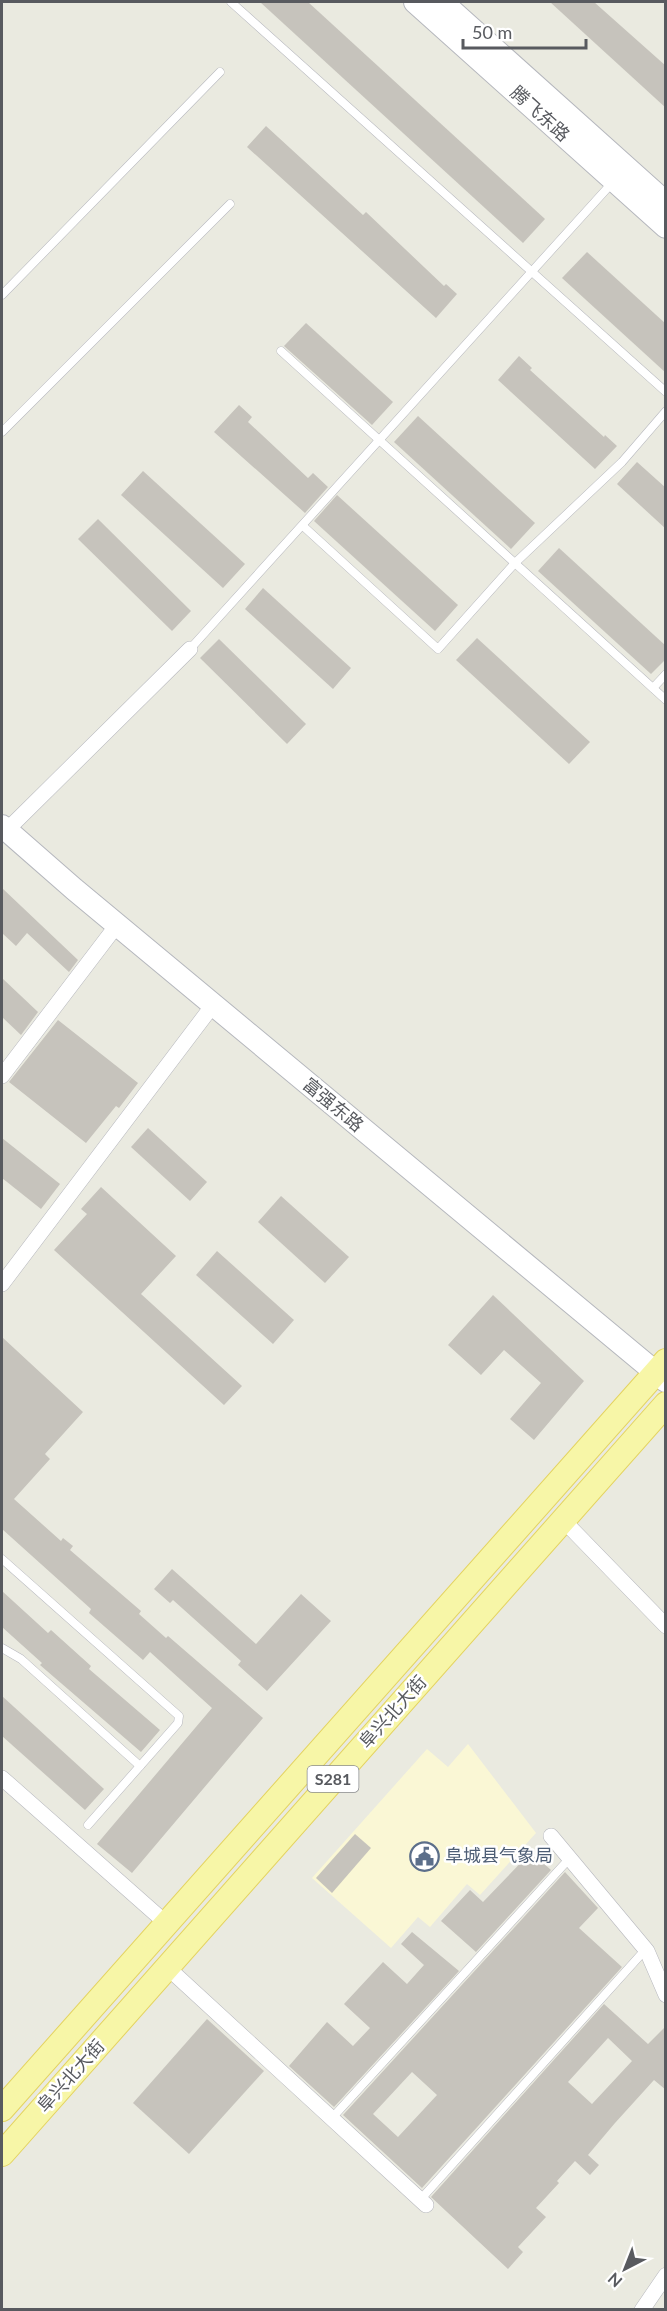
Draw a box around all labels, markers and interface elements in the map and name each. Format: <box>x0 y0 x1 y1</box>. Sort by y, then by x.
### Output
scale bar <box>463 12 586 50</box>
text: 50 m <box>472 21 512 43</box>
street label: 腾飞东路 <box>507 81 575 146</box>
street label: 富强东路 <box>299 1073 368 1136</box>
street label: 阜兴北大街 <box>354 1671 431 1752</box>
road number: S281 <box>308 1766 358 1792</box>
public building icon: 阜城县气象局 <box>408 1840 440 1872</box>
place label: 阜城县气象局 <box>445 1844 553 1866</box>
street label: 阜兴北大街 <box>32 2035 109 2116</box>
north arrow <box>595 2239 655 2299</box>
text: N <box>604 2269 626 2292</box>

